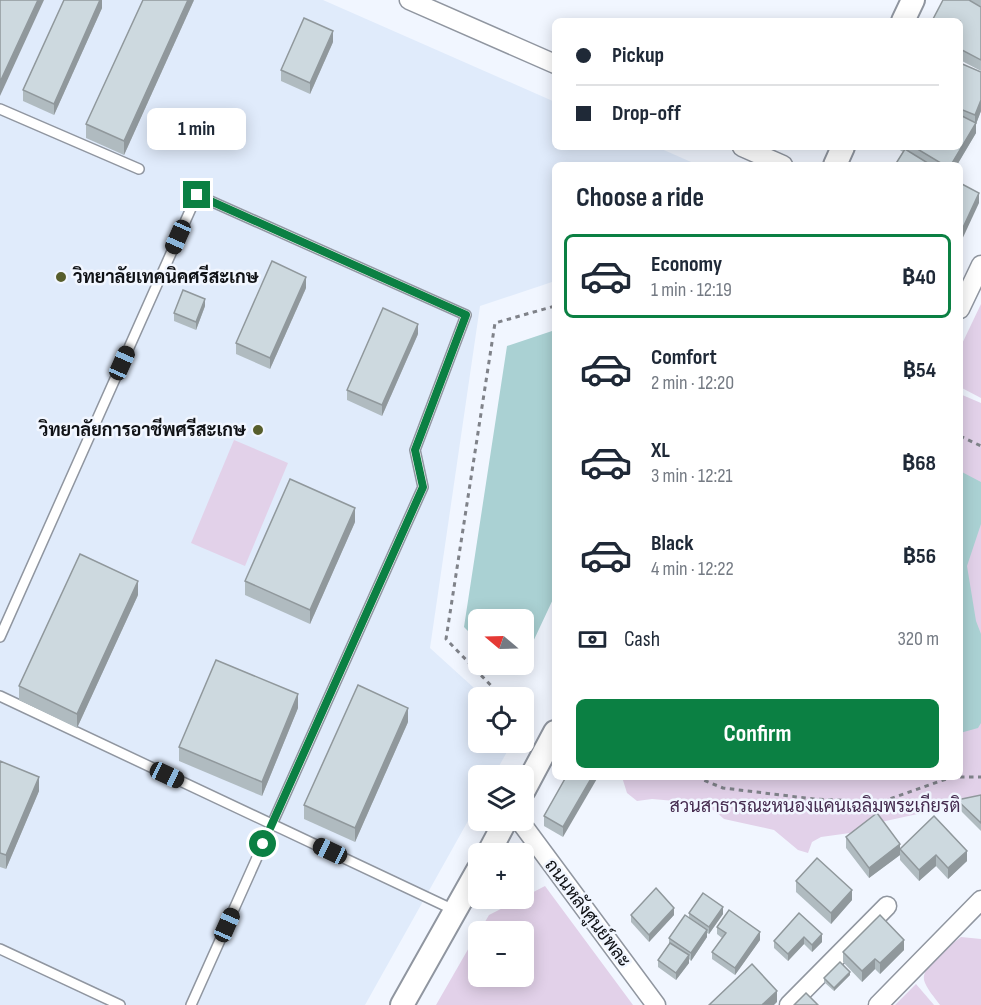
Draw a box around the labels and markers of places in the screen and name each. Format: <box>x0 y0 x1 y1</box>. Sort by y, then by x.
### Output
place label: วิทยาลัยเทคนิคศรีสะเกษ <box>72 264 260 288</box>
marker: วิทยาลัยเทคนิคศรีสะเกษ <box>54 270 68 284</box>
place label: วิทยาลัยการอาชีพศรีสะเกษ <box>38 417 247 441</box>
marker: วิทยาลัยการอาชีพศรีสะเกษ <box>251 423 265 437</box>

